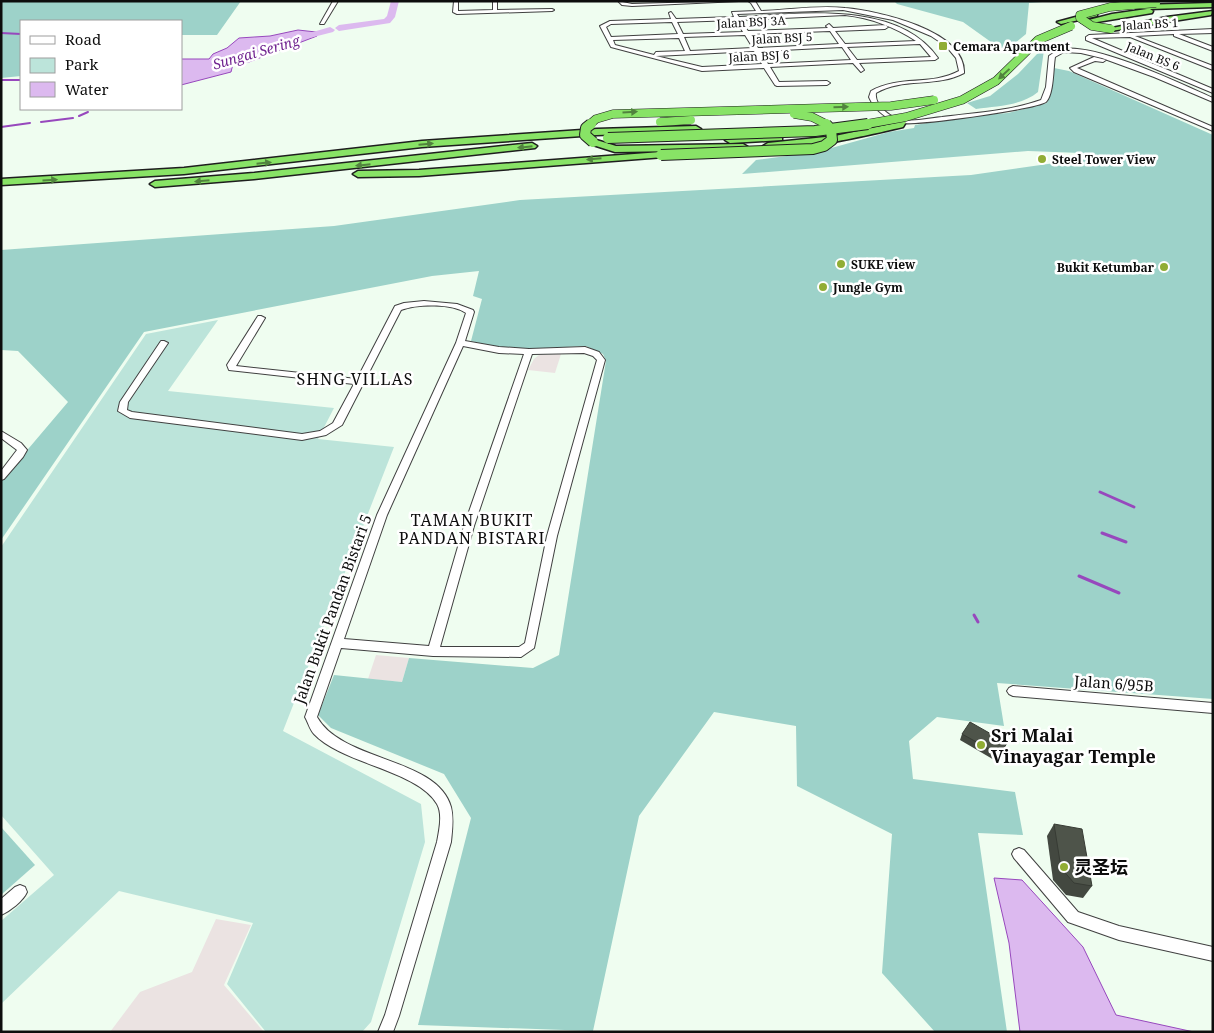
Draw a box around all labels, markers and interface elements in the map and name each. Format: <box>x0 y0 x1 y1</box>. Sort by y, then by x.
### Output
street label: Jalan BSJ 3A <box>715 12 787 32</box>
street label: Jalan BS 1 <box>1120 14 1179 34</box>
legend <box>20 20 182 110</box>
street label: Jalan BSJ 5 <box>750 28 813 48</box>
text: Road <box>65 29 101 49</box>
water label: Sungai Sering <box>210 30 303 73</box>
street label: Jalan BS 6 <box>1123 37 1183 75</box>
place label: Cemara Apartment <box>953 38 1070 55</box>
marker: Cemara Apartment <box>937 40 949 52</box>
street label: Jalan BSJ 6 <box>727 46 790 66</box>
text: Park <box>65 54 99 74</box>
one-way arrow <box>998 68 1010 80</box>
text: Water <box>65 79 108 99</box>
one-way arrow <box>833 103 849 111</box>
one-way arrow <box>622 108 638 116</box>
one-way arrow <box>418 140 434 148</box>
one-way arrow <box>517 143 533 151</box>
place label: Steel Tower View <box>1052 151 1157 168</box>
marker: Steel Tower View <box>1036 153 1048 165</box>
one-way arrow <box>586 155 602 163</box>
one-way arrow <box>256 159 272 167</box>
one-way arrow <box>355 161 371 169</box>
one-way arrow <box>42 175 58 183</box>
one-way arrow <box>193 177 209 185</box>
place label: SUKE view <box>851 256 916 273</box>
marker: SUKE view <box>835 258 847 270</box>
place label: Bukit Ketumbar <box>1057 259 1155 276</box>
marker: Bukit Ketumbar <box>1158 261 1170 273</box>
place label: Jungle Gym <box>832 279 903 296</box>
marker: Jungle Gym <box>817 281 829 293</box>
district label: SHNG VILLAS <box>297 368 413 390</box>
district label: TAMAN BUKIT PANDAN BISTARI <box>399 509 545 549</box>
street label: Jalan Bukit Pandan Bistari 5 <box>288 512 376 707</box>
street label: Jalan 6/95B <box>1073 670 1154 696</box>
place label: Sri Malai Vinayagar Temple <box>991 723 1156 768</box>
marker: Sri Malai Vinayagar Temple <box>975 739 987 751</box>
place label: 灵圣坛 <box>1074 855 1128 879</box>
marker: 灵圣坛 <box>1058 861 1070 873</box>

